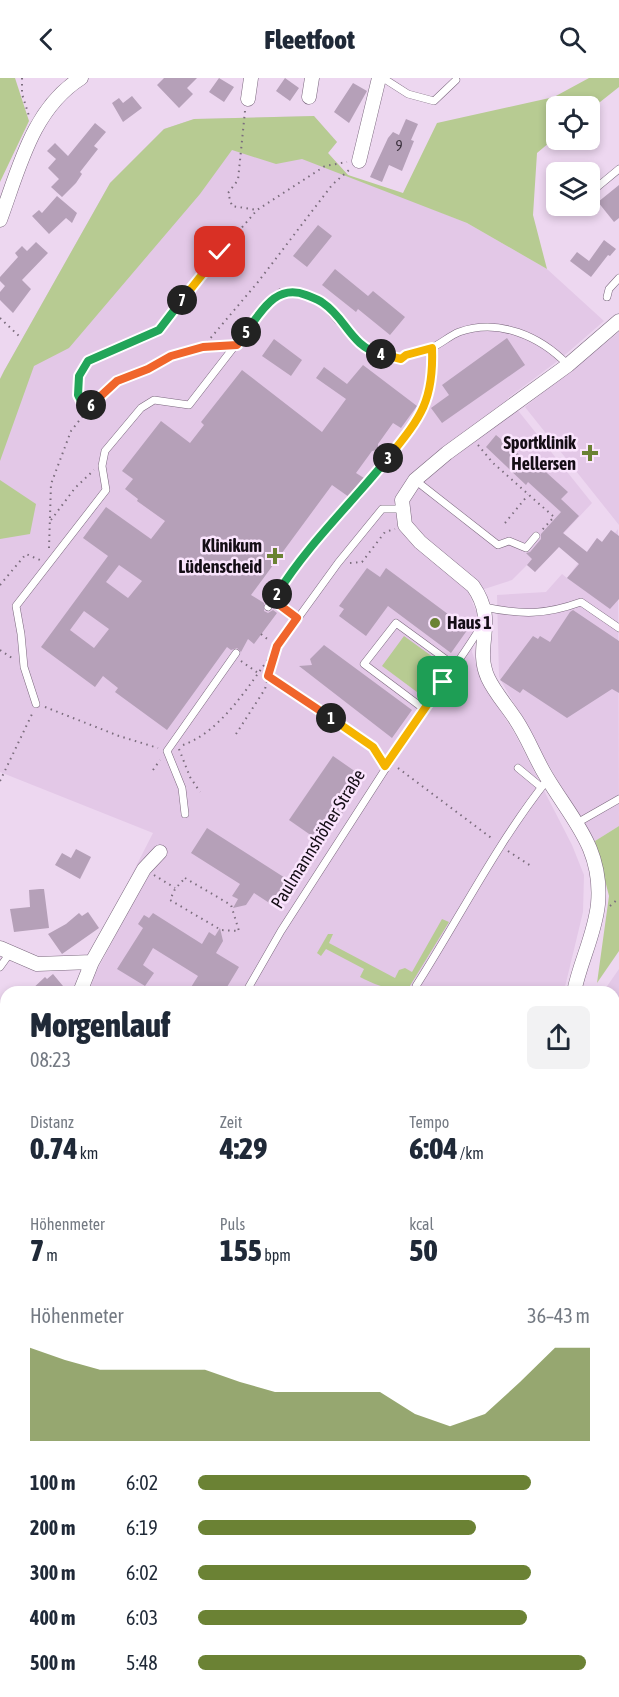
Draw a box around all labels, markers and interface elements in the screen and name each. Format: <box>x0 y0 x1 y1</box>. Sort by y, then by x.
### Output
icon: back <box>30 23 63 56</box>
icon: search <box>556 23 589 56</box>
text: Fleetfoot <box>264 24 355 55</box>
map controls <box>546 96 600 216</box>
button: locate <box>546 96 600 150</box>
house number: 9 <box>395 137 403 154</box>
button: layers <box>546 162 600 216</box>
pin <box>194 226 245 277</box>
icon: check <box>203 235 236 268</box>
pin: 7 <box>167 285 197 315</box>
text: 7 <box>178 291 186 309</box>
pin: 5 <box>231 317 261 347</box>
text: 5 <box>242 323 250 341</box>
pin: 4 <box>366 339 396 369</box>
text: 4 <box>377 345 385 363</box>
pin: 6 <box>76 390 106 420</box>
text: 6 <box>87 396 95 414</box>
place label: Sportklinik Hellersen <box>504 432 577 474</box>
pin: 3 <box>373 443 403 473</box>
marker: Sportklinik Hellersen <box>581 444 599 462</box>
text: 3 <box>384 449 392 467</box>
place label: Klinikum Lüdenscheid <box>178 535 262 577</box>
marker: Klinikum Lüdenscheid <box>266 547 284 565</box>
pin: 2 <box>262 579 292 609</box>
text: 2 <box>273 585 281 603</box>
place label: Haus 1 <box>447 612 492 633</box>
marker: Haus 1 <box>428 616 442 630</box>
pin <box>417 656 468 707</box>
icon: arrive <box>426 665 459 698</box>
pin: 1 <box>316 703 346 733</box>
text: 1 <box>327 709 335 727</box>
street label: Paulmannshöher Straße <box>266 765 369 912</box>
text: Morgenlauf <box>30 1006 170 1044</box>
button: share <box>527 1006 590 1069</box>
text: 08:23 <box>30 1048 71 1071</box>
text: Distanz <box>30 1113 74 1131</box>
text: Zeit <box>220 1113 242 1131</box>
text: Tempo <box>409 1113 449 1131</box>
text: 0.74 <box>30 1131 78 1165</box>
text: 4:29 <box>220 1131 267 1165</box>
text: 6:04 <box>409 1131 458 1165</box>
text: km <box>78 1144 98 1162</box>
text: /km <box>458 1144 484 1162</box>
text: Höhenmeter <box>30 1215 105 1233</box>
text: Puls <box>220 1215 245 1233</box>
text: kcal <box>409 1215 434 1233</box>
text: 7 <box>30 1233 44 1267</box>
text: 155 <box>220 1233 262 1267</box>
text: 50 <box>409 1233 438 1267</box>
text: m <box>44 1246 58 1264</box>
text: bpm <box>262 1246 291 1264</box>
text: Höhenmeter <box>30 1304 124 1327</box>
text: 36–43 m <box>527 1304 590 1327</box>
text: 100 m <box>30 1471 75 1494</box>
text: 6:02 <box>126 1471 158 1494</box>
text: 200 m <box>30 1516 75 1539</box>
text: 6:19 <box>126 1516 158 1539</box>
text: 300 m <box>30 1561 75 1584</box>
text: 6:02 <box>126 1561 158 1584</box>
text: 400 m <box>30 1606 75 1629</box>
text: 6:03 <box>126 1606 158 1629</box>
text: 500 m <box>30 1651 75 1674</box>
text: 5:48 <box>126 1651 158 1674</box>

